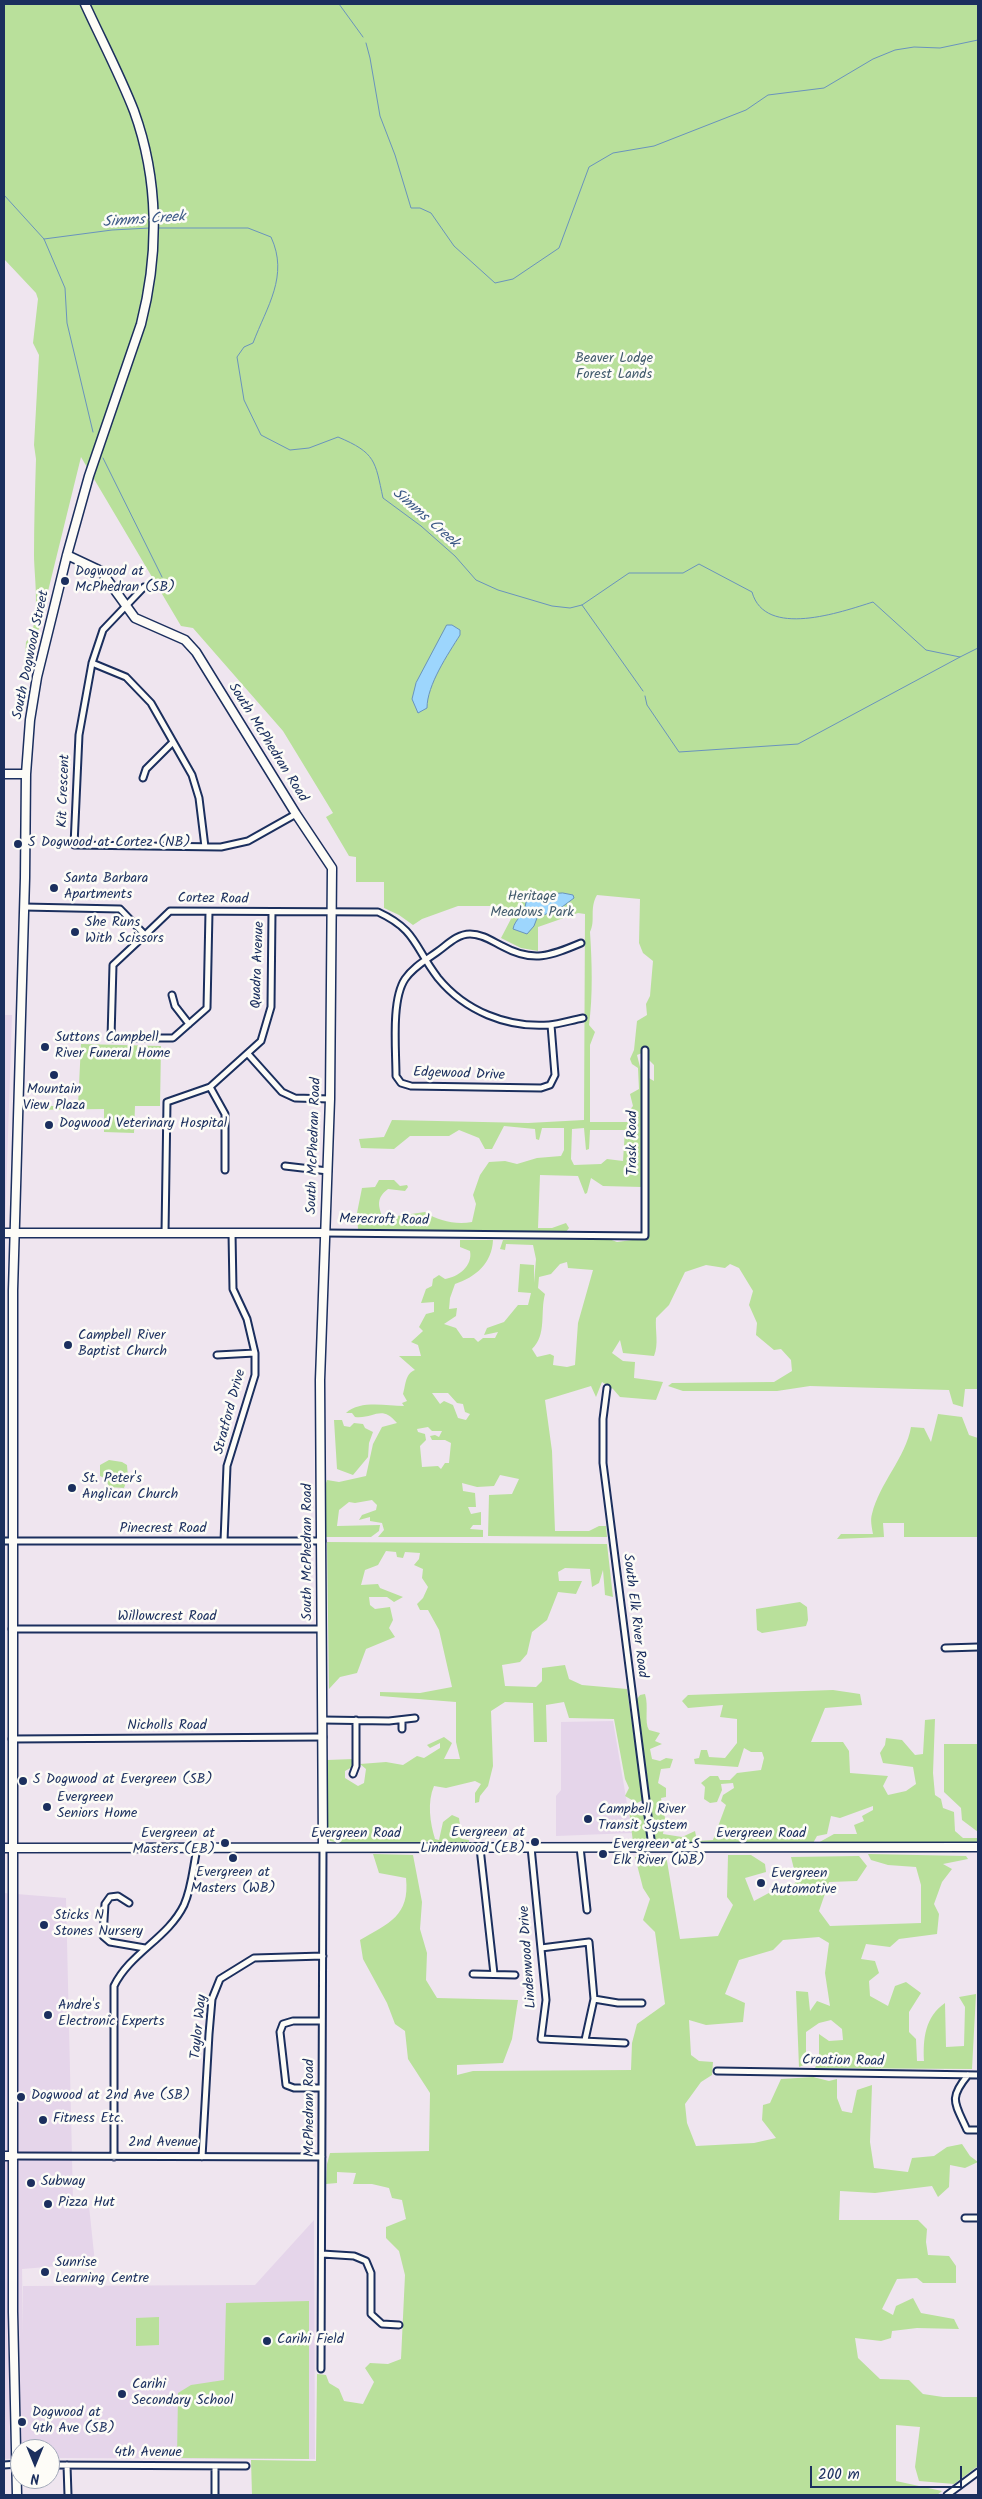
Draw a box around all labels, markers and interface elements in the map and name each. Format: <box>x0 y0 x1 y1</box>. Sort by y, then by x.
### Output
water label: Simms Creek <box>102 209 186 233</box>
park label: Beaver Lodge Forest Lands <box>575 352 653 384</box>
water label: Simms Creek <box>388 485 462 553</box>
place label: Dogwood at McPhedran (SB) <box>75 565 175 598</box>
marker: Dogwood at McPhedran (SB) <box>59 575 71 587</box>
street label: South Dogwood Street <box>10 589 54 721</box>
street label: South McPhedran Road <box>224 680 310 806</box>
street label: Kit Crescent <box>55 754 75 828</box>
place label: S Dogwood at Cortez (NB) <box>28 836 190 852</box>
marker: S Dogwood at Cortez (NB) <box>12 838 24 850</box>
place label: Santa Barbara Apartments <box>64 872 148 904</box>
marker: Santa Barbara Apartments <box>48 882 60 894</box>
park label: Heritage Meadows Park <box>490 890 574 922</box>
street label: Cortez Road <box>177 891 249 909</box>
place label: She Runs With Scissors <box>85 916 164 949</box>
street label: Quadra Avenue <box>249 921 269 1009</box>
marker: She Runs With Scissors <box>69 926 81 938</box>
place label: Suttons Campbell River Funeral Home <box>55 1031 170 1064</box>
marker: Suttons Campbell River Funeral Home <box>39 1041 51 1053</box>
street label: Edgewood Drive <box>413 1065 505 1085</box>
marker: Mountain View Plaza <box>48 1069 60 1081</box>
street label: South McPhedran Road <box>304 1077 326 1215</box>
place label: Mountain View Plaza <box>23 1083 85 1116</box>
street label: Trask Road <box>626 1111 642 1175</box>
place label: Dogwood Veterinary Hospital <box>59 1117 227 1133</box>
marker: Dogwood Veterinary Hospital <box>43 1119 55 1131</box>
street label: Merecroft Road <box>339 1212 429 1230</box>
place label: Campbell River Baptist Church <box>78 1329 167 1361</box>
marker: Campbell River Baptist Church <box>62 1339 74 1351</box>
street label: Stratford Drive <box>212 1368 250 1456</box>
place label: St. Peter's Anglican Church <box>82 1472 178 1504</box>
marker: St. Peter's Anglican Church <box>66 1482 78 1494</box>
street label: South McPhedran Road <box>301 1483 317 1621</box>
street label: Pinecrest Road <box>120 1522 206 1538</box>
street label: South Elk River Road <box>618 1553 650 1679</box>
street label: Willowcrest Road <box>117 1610 217 1626</box>
street label: Nicholls Road <box>127 1719 207 1735</box>
place label: S Dogwood at Evergreen (SB) <box>33 1773 213 1789</box>
marker: S Dogwood at Evergreen (SB) <box>17 1775 29 1787</box>
place label: Evergreen Seniors Home <box>57 1791 137 1824</box>
marker: Evergreen Seniors Home <box>41 1801 53 1813</box>
place label: Campbell River Transit System <box>598 1803 687 1835</box>
marker: Campbell River Transit System <box>582 1813 594 1825</box>
place label: Evergreen at Lindenwood (EB) <box>420 1826 525 1858</box>
place label: Evergreen at Masters (EB) <box>133 1827 215 1860</box>
street label: Evergreen Road <box>311 1827 401 1843</box>
street label: Evergreen Road <box>716 1827 806 1843</box>
marker: Evergreen at Lindenwood (EB) <box>529 1836 541 1848</box>
marker: Evergreen at Masters (EB) <box>219 1837 231 1849</box>
place label: Evergreen at S Elk River (WB) <box>613 1838 704 1870</box>
marker: Evergreen at S Elk River (WB) <box>597 1848 609 1860</box>
marker: Evergreen at Masters (WB) <box>227 1852 239 1864</box>
place label: Evergreen at Masters (WB) <box>190 1866 276 1898</box>
place label: Evergreen Automotive <box>771 1867 836 1900</box>
marker: Evergreen Automotive <box>755 1877 767 1889</box>
street label: Lindenwood Drive <box>517 1905 541 2009</box>
place label: Sticks N Stones Nursery <box>54 1909 143 1941</box>
marker: Sticks N Stones Nursery <box>38 1919 50 1931</box>
street label: Taylor Way <box>188 1994 212 2060</box>
place label: Andre's Electronic Experts <box>58 1999 164 2031</box>
marker: Andre's Electronic Experts <box>42 2009 54 2021</box>
street label: Croation Road <box>802 2053 884 2071</box>
street label: McPhedran Road <box>303 2059 319 2157</box>
place label: Dogwood at 2nd Ave (SB) <box>31 2089 190 2105</box>
marker: Dogwood at 2nd Ave (SB) <box>15 2091 27 2103</box>
place label: Fitness Etc. <box>53 2112 124 2128</box>
marker: Fitness Etc. <box>37 2114 49 2126</box>
street label: 2nd Avenue <box>128 2136 198 2152</box>
place label: Subway <box>41 2175 85 2191</box>
marker: Subway <box>25 2177 37 2189</box>
place label: Pizza Hut <box>58 2196 115 2212</box>
marker: Pizza Hut <box>42 2198 54 2210</box>
place label: Sunrise Learning Centre <box>55 2256 149 2288</box>
marker: Sunrise Learning Centre <box>39 2266 51 2278</box>
place label: Carihi Field <box>277 2333 344 2349</box>
marker: Carihi Field <box>261 2335 273 2347</box>
place label: Carihi Secondary School <box>132 2378 233 2410</box>
marker: Carihi Secondary School <box>116 2388 128 2400</box>
place label: Dogwood at 4th Ave (SB) <box>32 2406 115 2438</box>
marker: Dogwood at 4th Ave (SB) <box>16 2416 28 2428</box>
north arrow <box>10 2439 60 2489</box>
street label: 4th Avenue <box>114 2446 182 2462</box>
scale bar <box>812 2456 964 2488</box>
text: 200 m <box>818 2463 860 2487</box>
text: N <box>31 2467 39 2489</box>

